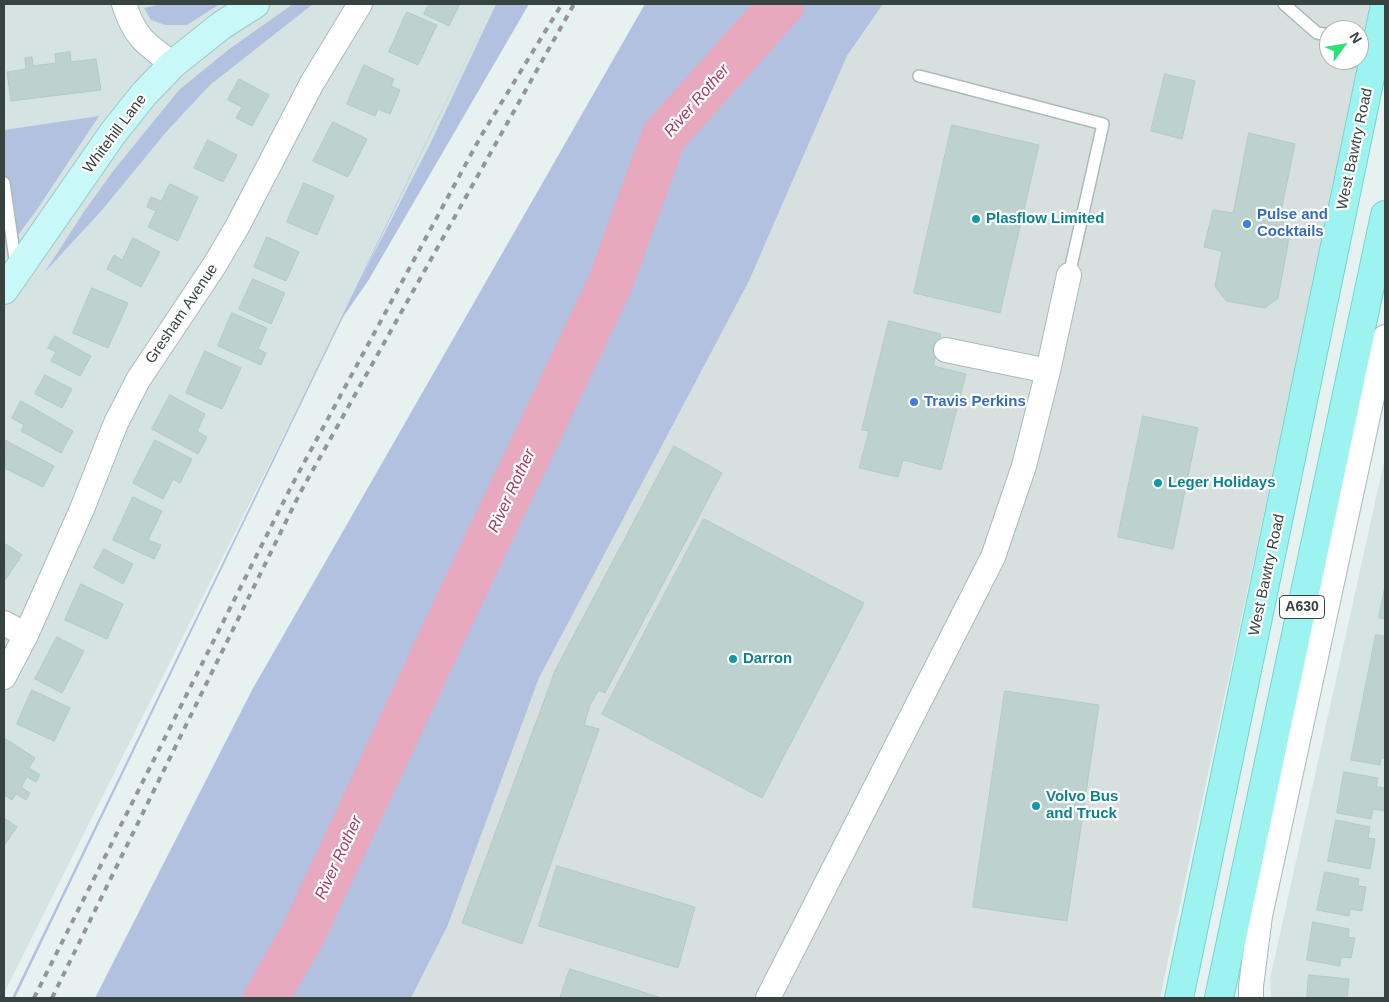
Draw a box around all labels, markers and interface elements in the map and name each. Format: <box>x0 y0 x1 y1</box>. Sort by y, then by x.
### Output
north arrow <box>1319 20 1369 70</box>
text: N <box>1346 29 1365 46</box>
water label: River Rother <box>660 61 734 141</box>
street label: West Bawtry Road <box>1333 87 1377 211</box>
street label: Whitehill Lane <box>79 91 151 177</box>
place label: Pulse and Cocktails <box>1257 206 1328 241</box>
place label: Plasflow Limited <box>986 210 1104 228</box>
marker: Plasflow Limited <box>970 213 982 225</box>
marker: Pulse and Cocktails <box>1241 218 1253 230</box>
street label: Gresham Avenue <box>142 261 222 367</box>
place label: Travis Perkins <box>924 393 1026 411</box>
marker: Travis Perkins <box>908 396 920 408</box>
water label: River Rother <box>484 446 540 536</box>
place label: Leger Holidays <box>1168 474 1276 492</box>
marker: Leger Holidays <box>1152 477 1164 489</box>
street label: West Bawtry Road <box>1245 513 1289 637</box>
road number: A630 <box>1280 596 1324 618</box>
place label: Darron <box>743 650 792 668</box>
marker: Darron <box>727 653 739 665</box>
place label: Volvo Bus and Truck <box>1046 788 1118 823</box>
marker: Volvo Bus and Truck <box>1030 800 1042 812</box>
water label: River Rother <box>311 813 367 903</box>

